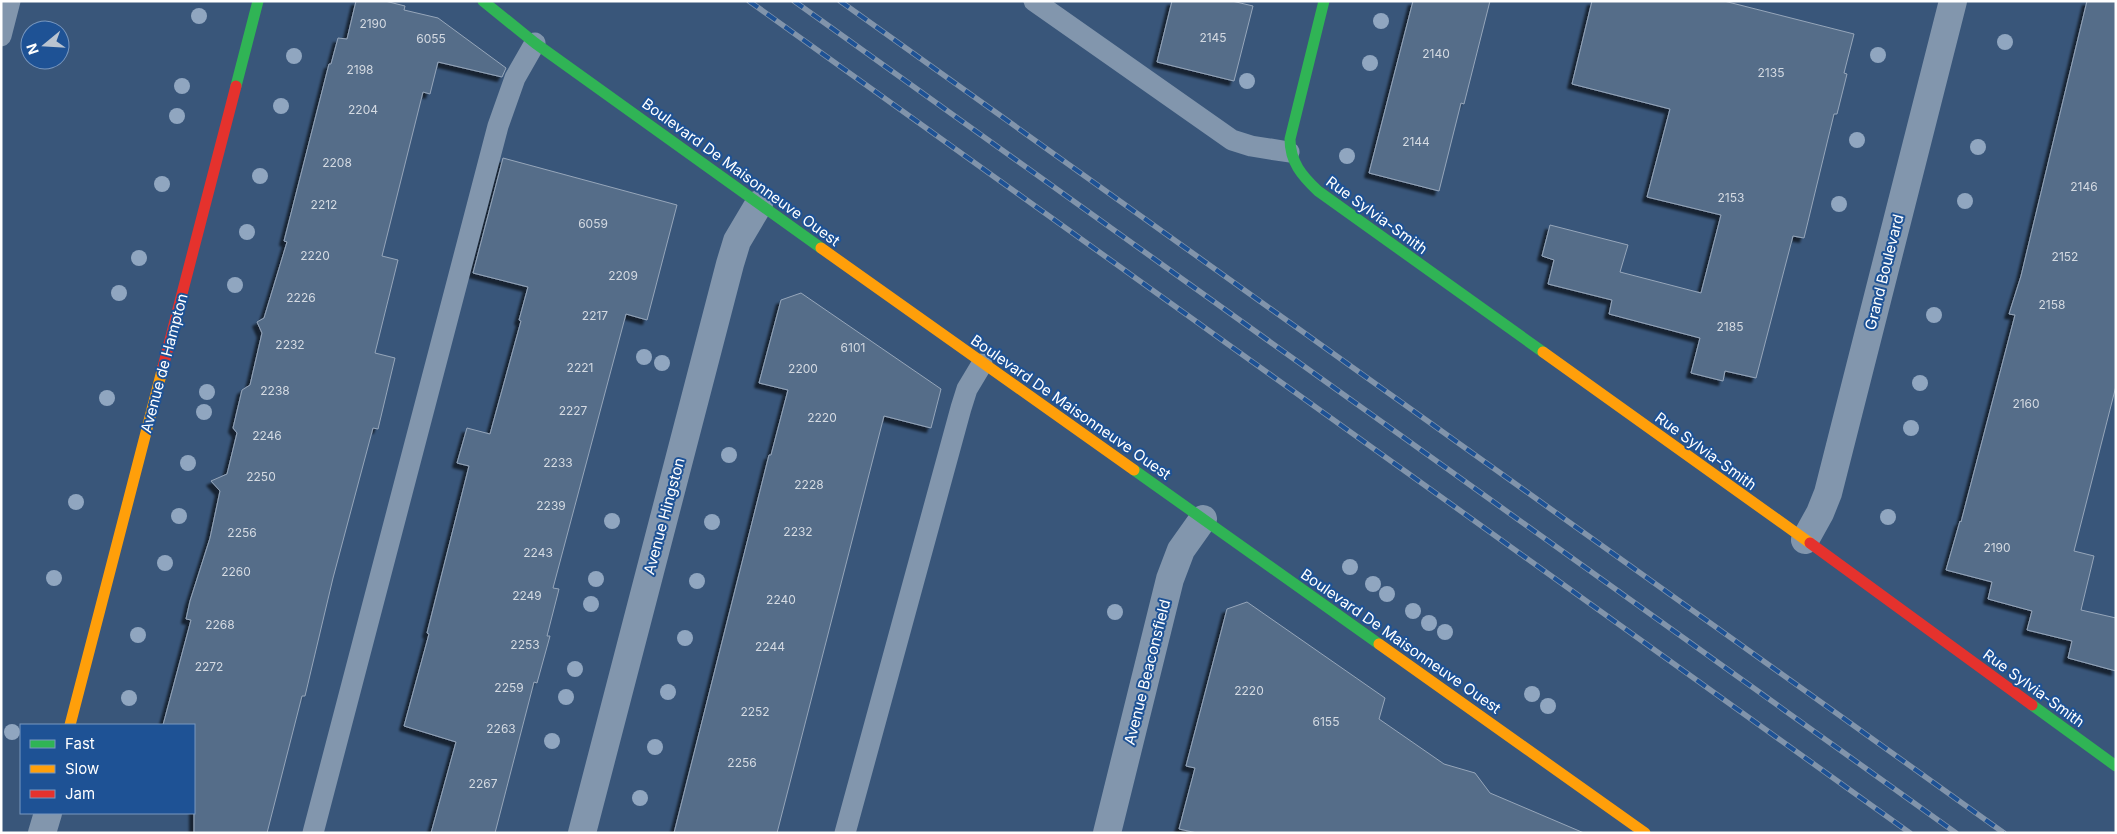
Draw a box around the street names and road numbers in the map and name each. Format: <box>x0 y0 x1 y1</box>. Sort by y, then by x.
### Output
street label: Boulevard De Maisonneuve Ouest <box>638 94 844 250</box>
street label: Rue Sylvia-Smith <box>1323 172 1431 258</box>
street label: Grand Boulevard <box>1860 212 1908 332</box>
street label: Avenue de Hampton <box>136 291 192 435</box>
street label: Boulevard De Maisonneuve Ouest <box>967 330 1175 484</box>
street label: Rue Sylvia-Smith <box>1652 408 1760 494</box>
street label: Avenue Hingston <box>639 455 689 577</box>
street label: Boulevard De Maisonneuve Ouest <box>1297 564 1505 718</box>
street label: Avenue Beaconsfield <box>1120 597 1174 747</box>
street label: Rue Sylvia-Smith <box>1980 645 2088 731</box>

